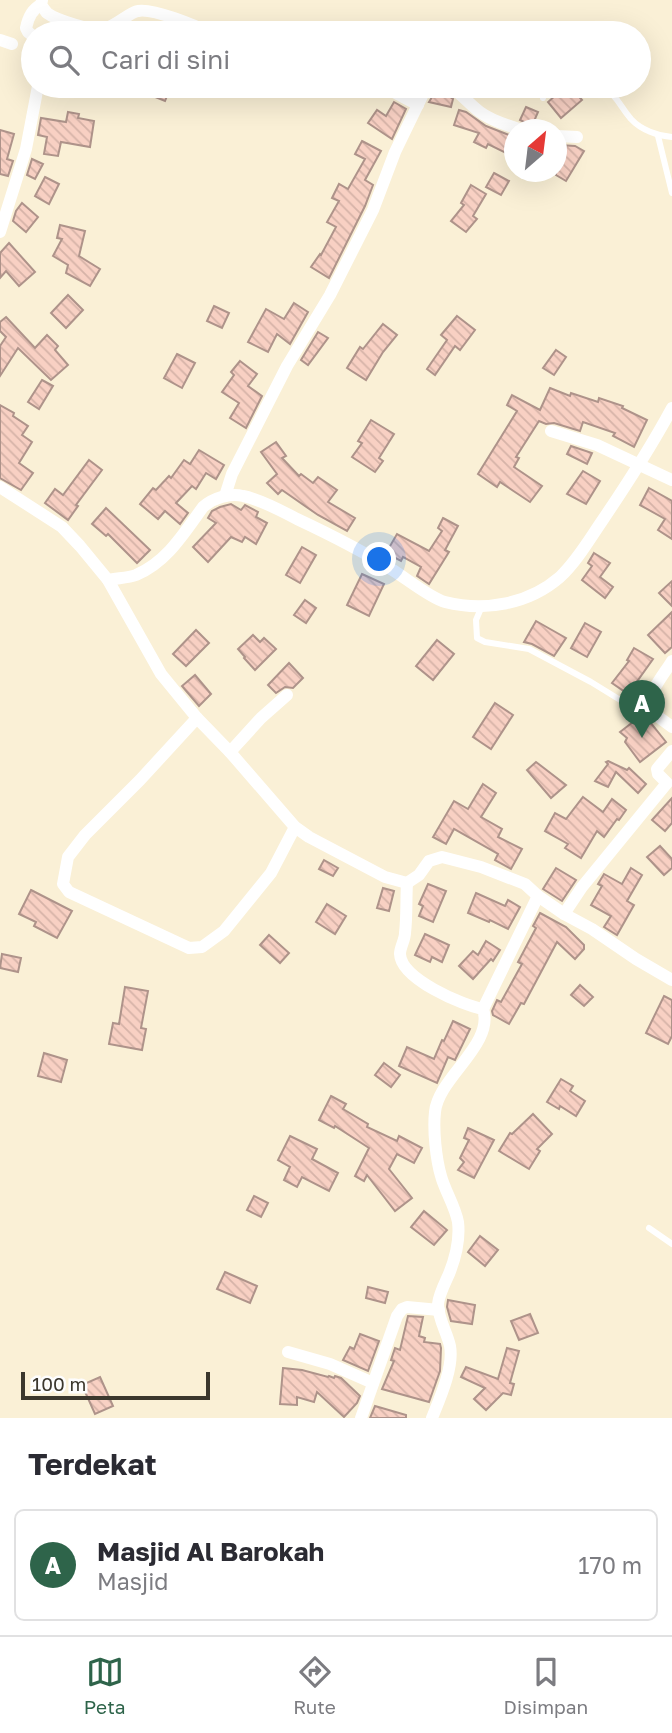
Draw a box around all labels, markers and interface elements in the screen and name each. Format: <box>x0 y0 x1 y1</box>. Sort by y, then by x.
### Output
search box <box>21 21 651 98</box>
icon: search <box>45 41 83 79</box>
text: Cari di sini <box>101 44 230 75</box>
north arrow <box>504 119 567 182</box>
your location <box>362 542 396 576</box>
pin: A <box>619 680 665 738</box>
scale bar <box>21 1369 210 1401</box>
text: 100 m <box>32 1372 86 1395</box>
text: Terdekat <box>28 1446 157 1482</box>
text: Masjid Al Barokah <box>97 1536 324 1567</box>
text: A <box>45 1551 61 1579</box>
text: 170 m <box>578 1551 642 1579</box>
text: Masjid <box>97 1567 168 1595</box>
tab: Peta <box>84 1653 125 1718</box>
tab: Rute <box>293 1653 336 1718</box>
tab: Disimpan <box>504 1653 588 1718</box>

